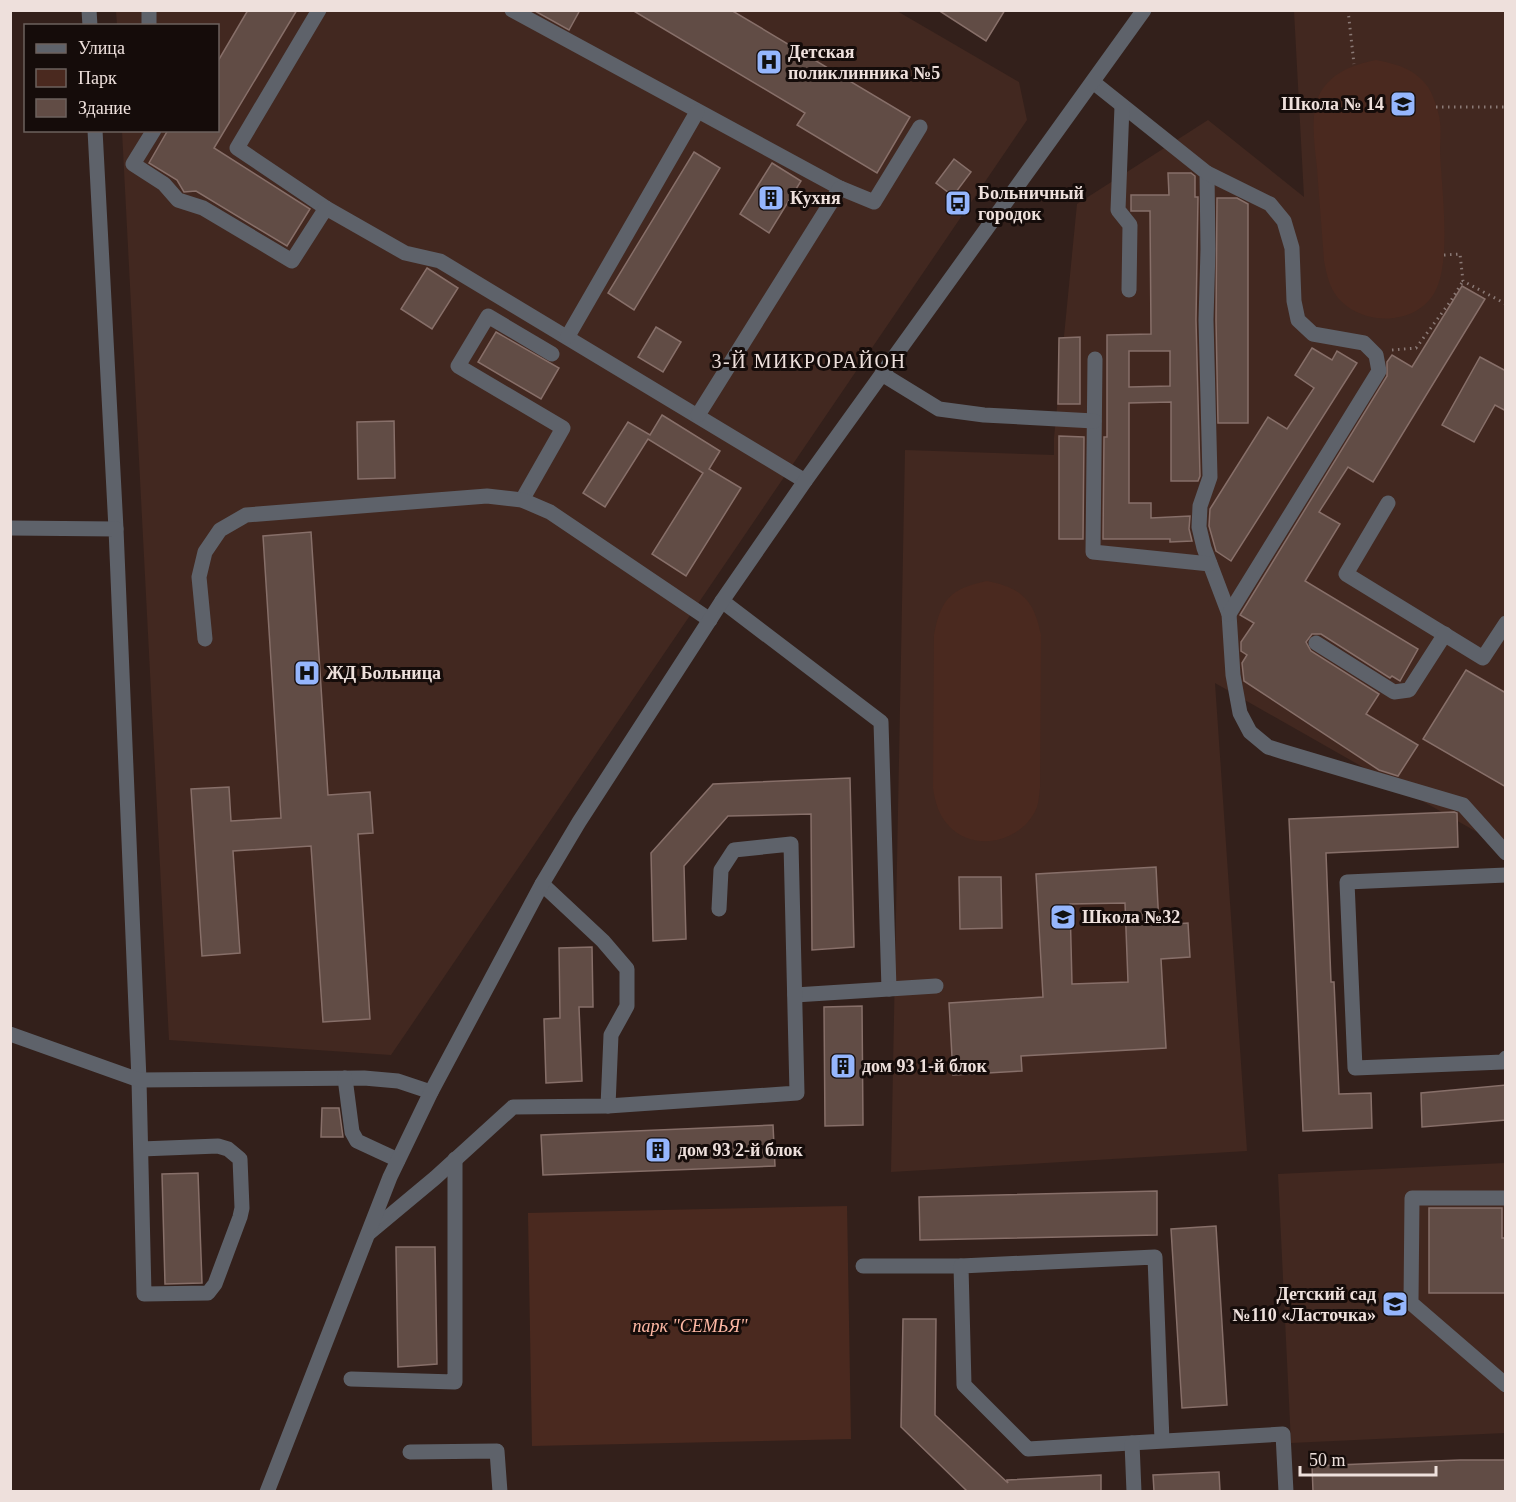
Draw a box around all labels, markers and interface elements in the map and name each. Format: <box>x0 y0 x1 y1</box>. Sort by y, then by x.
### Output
legend <box>24 24 219 132</box>
text: Улица <box>78 38 125 58</box>
place label: Детская поликлинника №5 <box>788 42 940 83</box>
hospital icon: Детская поликлинника №5 <box>754 47 784 77</box>
text: Парк <box>78 68 117 88</box>
school or university icon: Школа № 14 <box>1388 89 1418 119</box>
place label: Школа № 14 <box>1281 94 1384 114</box>
text: Здание <box>78 98 131 118</box>
building icon: Кухня <box>756 183 786 213</box>
place label: Больничный городок <box>978 183 1084 224</box>
place label: Кухня <box>790 188 841 208</box>
bus stop icon: Больничный городок <box>943 188 973 218</box>
district label: 3-Й МИКРОРАЙОН <box>712 350 906 372</box>
hospital icon: ЖД Больница <box>292 658 322 688</box>
place label: ЖД Больница <box>326 663 441 683</box>
school or university icon: Школа №32 <box>1048 902 1078 932</box>
place label: Школа №32 <box>1082 907 1180 927</box>
building icon: дом 93 1-й блок <box>828 1051 858 1081</box>
place label: дом 93 1-й блок <box>862 1056 988 1076</box>
building icon: дом 93 2-й блок <box>643 1135 673 1165</box>
place label: дом 93 2-й блок <box>678 1140 804 1160</box>
place label: Детский сад №110 «Ласточка» <box>1233 1284 1376 1325</box>
school or university icon: Детский сад №110 «Ласточка» <box>1380 1289 1410 1319</box>
park label: парк "СЕМЬЯ" <box>632 1316 748 1336</box>
scale bar <box>1300 1439 1436 1477</box>
text: 50 m <box>1309 1450 1346 1470</box>

